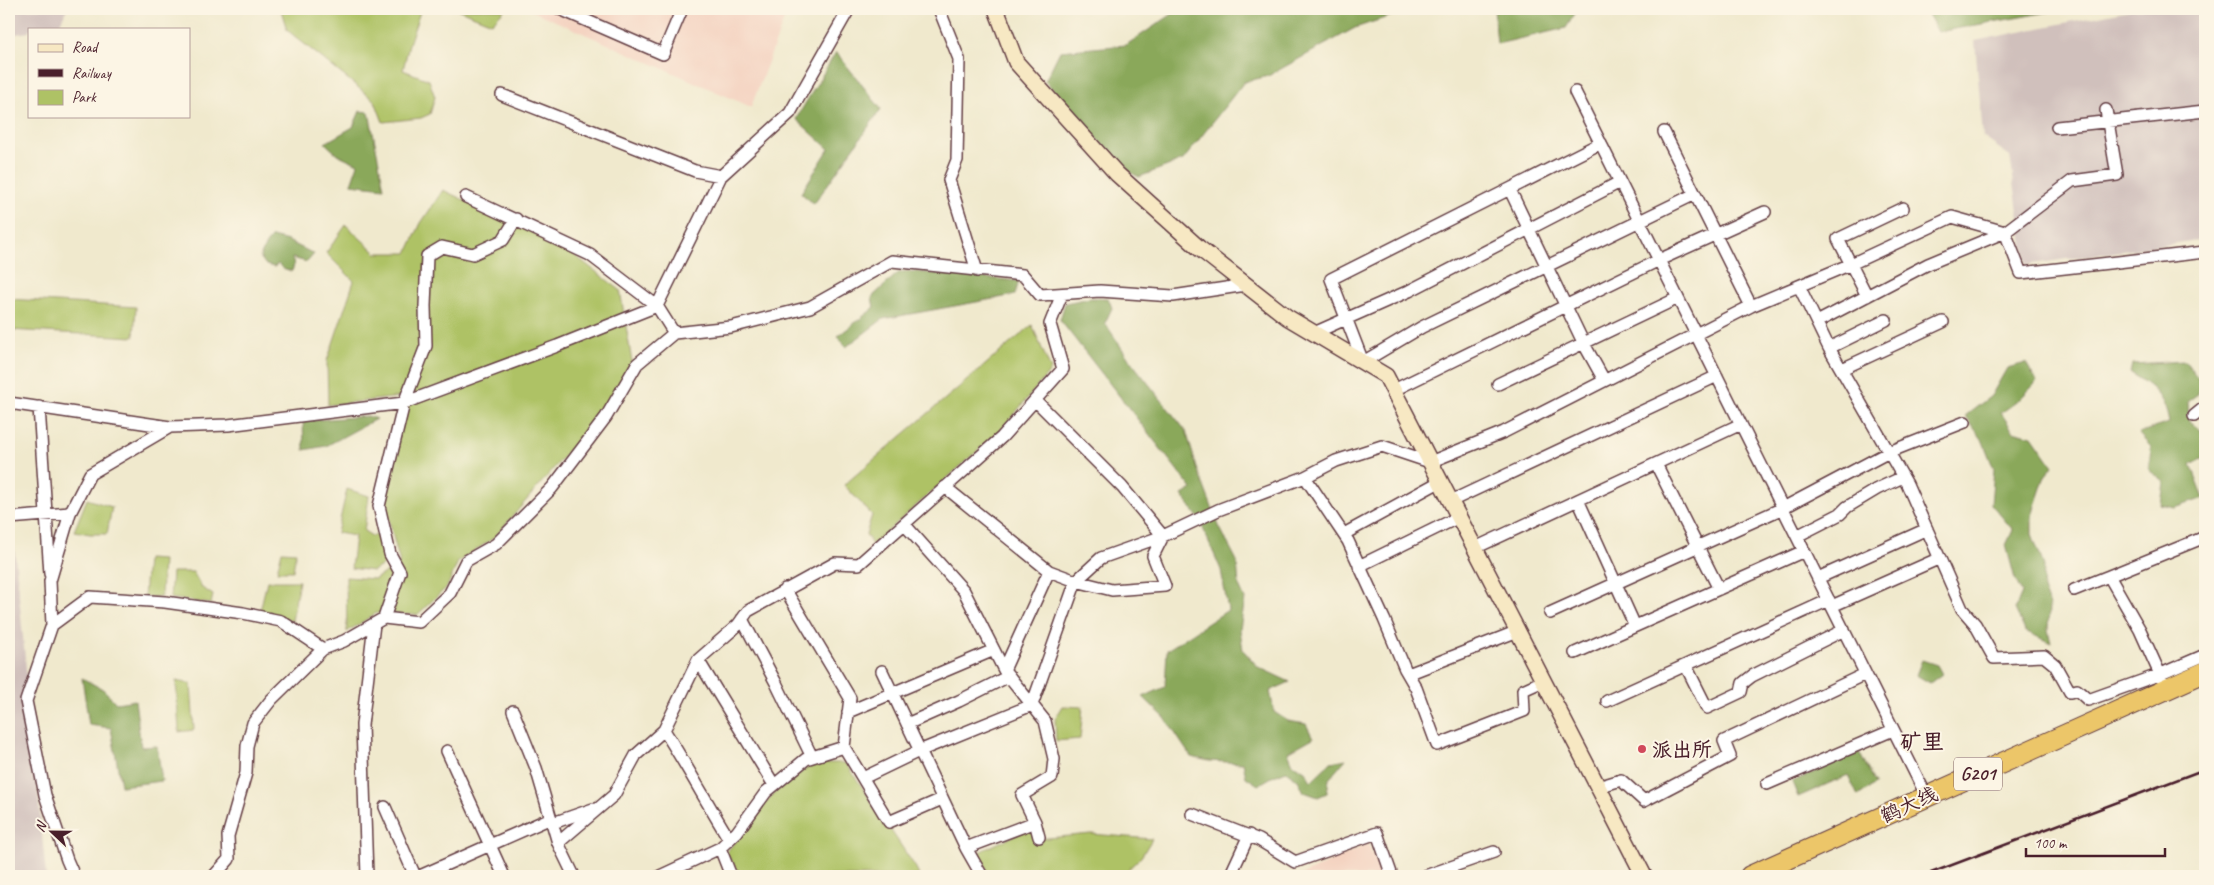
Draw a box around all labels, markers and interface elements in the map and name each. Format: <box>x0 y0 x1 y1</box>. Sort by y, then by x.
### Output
legend <box>28 28 190 118</box>
text: Road <box>72 38 99 57</box>
text: Railway <box>72 64 113 83</box>
text: Park <box>72 88 97 107</box>
district label: 矿里 <box>1900 728 1944 756</box>
place label: 派出所 <box>1652 737 1712 762</box>
marker: 派出所 <box>1636 743 1648 755</box>
road number: G201 <box>1954 758 2002 791</box>
street label: 鹤大线 <box>1877 781 1941 829</box>
north arrow <box>28 808 78 858</box>
text: N <box>31 818 51 835</box>
scale bar <box>2026 825 2165 857</box>
text: 100 m <box>2034 834 2068 853</box>

